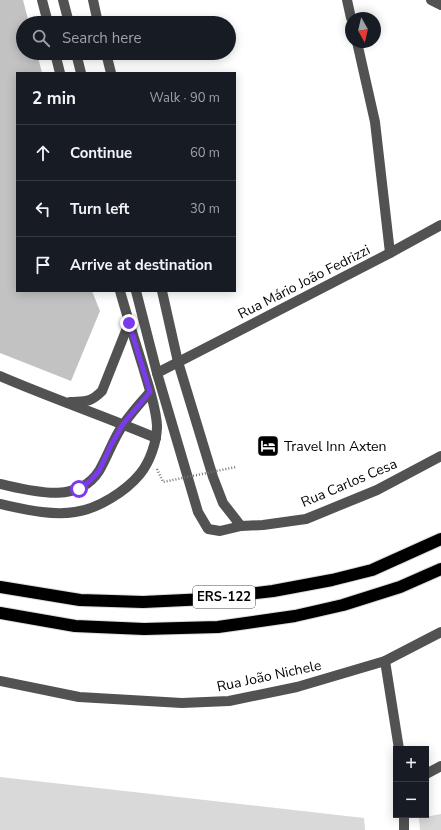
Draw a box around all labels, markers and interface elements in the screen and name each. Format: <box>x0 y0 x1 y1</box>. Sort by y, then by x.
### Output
north arrow <box>345 12 381 48</box>
search box <box>16 16 236 60</box>
icon: search <box>30 27 52 49</box>
text: Search here <box>62 28 142 48</box>
text: 2 min <box>32 87 76 110</box>
text: Walk · 90 m <box>149 89 220 107</box>
icon: ahead <box>32 142 54 164</box>
text: Continue <box>70 143 132 163</box>
text: 60 m <box>190 144 220 162</box>
icon: left <box>32 198 54 220</box>
text: Turn left <box>70 199 129 219</box>
text: 30 m <box>190 200 220 218</box>
street label: Rua Mário João Fedrizzi <box>235 240 373 324</box>
icon: arrive <box>32 254 54 276</box>
text: Arrive at destination <box>70 255 213 275</box>
route end <box>120 314 138 332</box>
hotel icon: Travel Inn Axten <box>255 433 281 459</box>
place label: Travel Inn Axten <box>284 437 387 456</box>
street label: Rua Carlos Cesa <box>298 454 400 512</box>
route start <box>70 480 88 498</box>
road number: ERS-122 <box>193 586 255 608</box>
street label: Rua João Nichele <box>215 656 323 696</box>
map controls <box>393 746 429 818</box>
button: + <box>393 746 429 782</box>
button: − <box>393 782 429 818</box>

